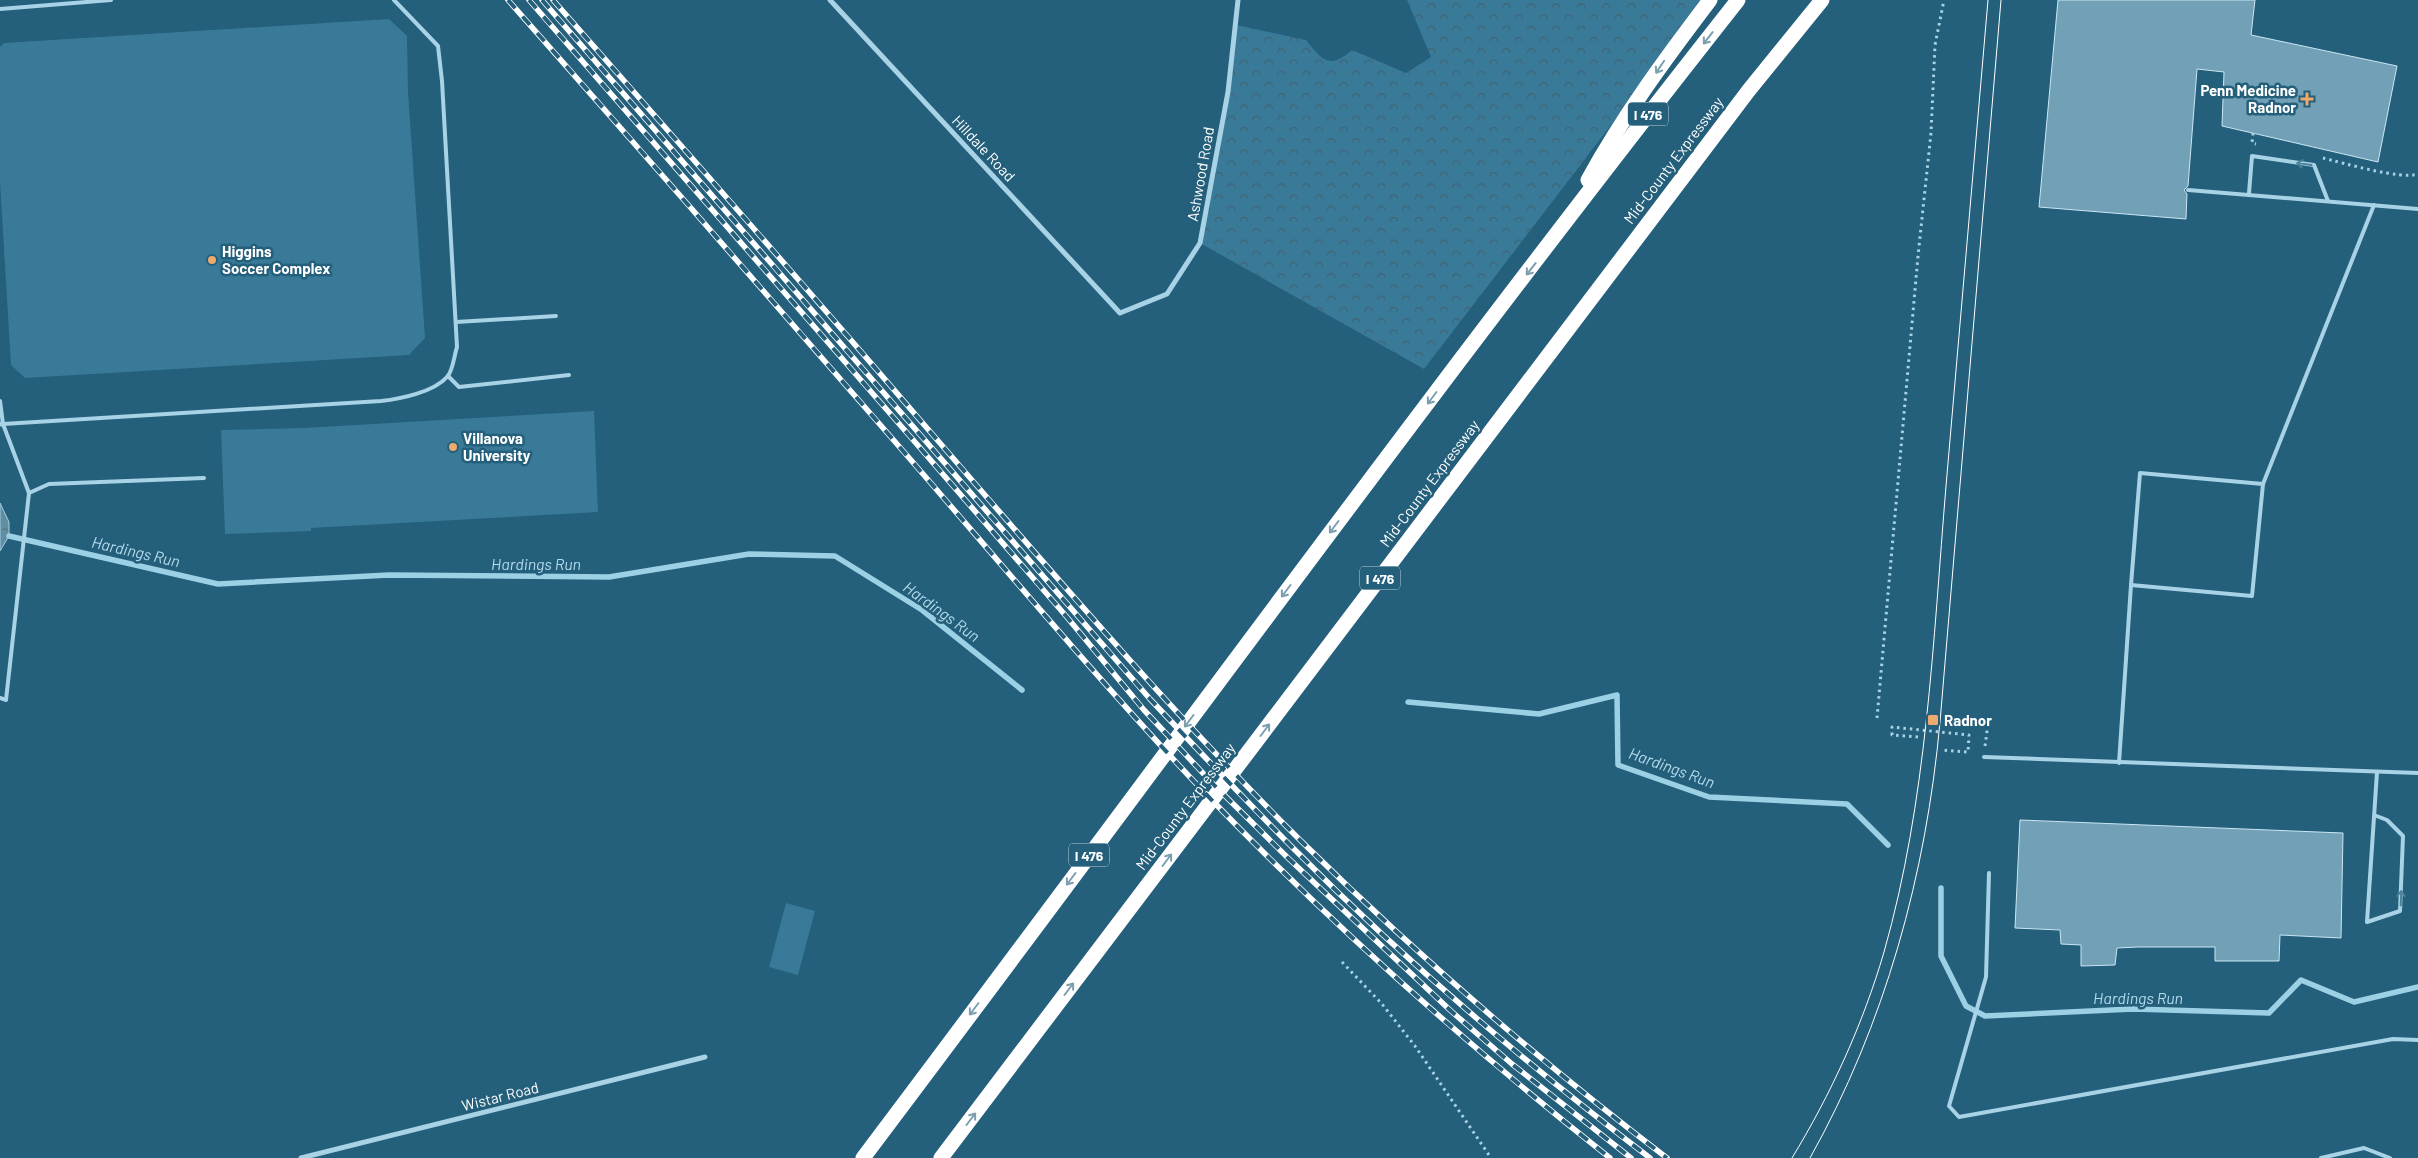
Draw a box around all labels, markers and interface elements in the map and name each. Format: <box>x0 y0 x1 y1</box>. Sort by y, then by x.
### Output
one-way arrow <box>1703 31 1714 44</box>
one-way arrow <box>1655 60 1665 74</box>
place label: Penn Medicine Radnor <box>2200 81 2296 116</box>
marker: Penn Medicine Radnor <box>2300 92 2314 106</box>
street label: Mid-County Expressway <box>1619 93 1727 227</box>
road number: I 476 <box>1628 102 1668 126</box>
street label: Hilldale Road <box>949 111 1019 185</box>
street label: Ashwood Road <box>1183 125 1217 223</box>
one-way arrow <box>2296 158 2312 168</box>
place label: Higgins Soccer Complex <box>222 242 330 277</box>
marker: Higgins Soccer Complex <box>206 254 218 266</box>
one-way arrow <box>1526 262 1536 276</box>
one-way arrow <box>1427 391 1438 404</box>
street label: Mid-County Expressway <box>1375 416 1483 550</box>
place label: Villanova University <box>463 429 531 464</box>
marker: Villanova University <box>447 441 459 453</box>
one-way arrow <box>1329 520 1339 534</box>
water label: Hardings Run <box>90 532 182 570</box>
water label: Hardings Run <box>491 554 581 573</box>
road number: I 476 <box>1360 566 1400 590</box>
water label: Hardings Run <box>900 577 984 645</box>
one-way arrow <box>1281 584 1292 597</box>
place label: Radnor <box>1944 711 1992 729</box>
marker: Radnor <box>1926 713 1940 727</box>
one-way arrow <box>1184 714 1194 728</box>
one-way arrow <box>1259 724 1270 737</box>
street label: Mid-County Expressway <box>1131 739 1239 873</box>
water label: Hardings Run <box>1626 743 1718 791</box>
road number: I 476 <box>1069 844 1109 866</box>
one-way arrow <box>1161 854 1172 867</box>
one-way arrow <box>1066 872 1076 886</box>
one-way arrow <box>2396 890 2405 906</box>
one-way arrow <box>1063 983 1074 996</box>
water label: Hardings Run <box>2093 988 2183 1007</box>
one-way arrow <box>969 1002 979 1016</box>
street label: Wistar Road <box>460 1078 540 1114</box>
one-way arrow <box>966 1112 976 1126</box>

